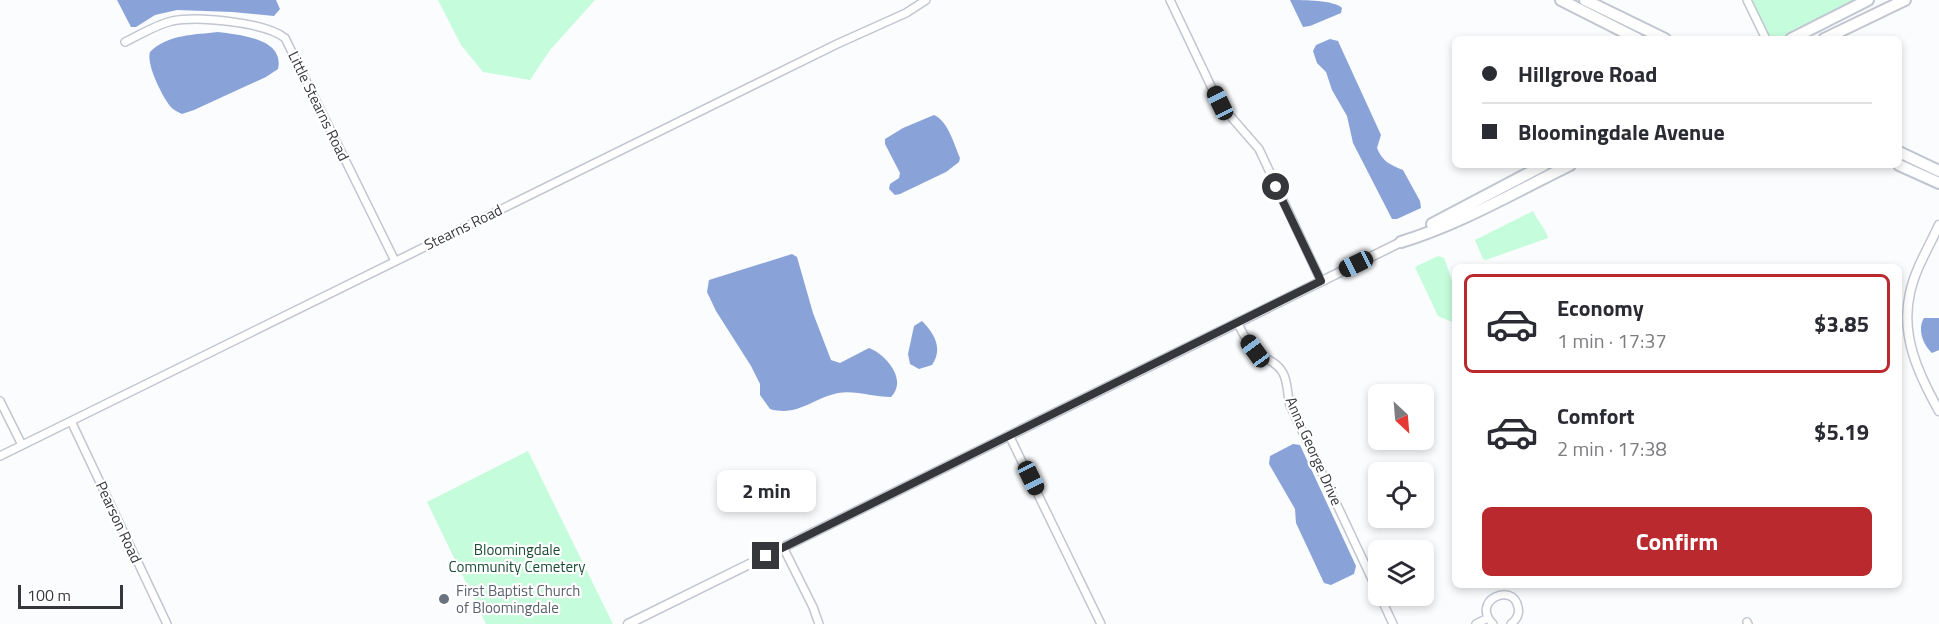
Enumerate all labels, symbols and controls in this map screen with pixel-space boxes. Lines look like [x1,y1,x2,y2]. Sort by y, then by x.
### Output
street label: Little Stearns Road [282,47,356,165]
text: Hillgrove Road [1518,57,1657,91]
car [1204,83,1236,123]
text: Bloomingdale Avenue [1518,115,1725,149]
route start [1262,173,1289,200]
street label: Stearns Road [420,198,506,256]
car [1336,248,1376,280]
text: Economy [1557,291,1644,325]
icon: car [1485,297,1539,351]
text: $3.85 [1814,307,1869,341]
text: 1 min · 17:37 [1557,325,1667,356]
car [1237,331,1273,371]
north arrow [1368,384,1434,450]
map controls [1368,384,1434,606]
street label: Anna George Drive [1280,393,1348,509]
text: Comfort [1557,399,1635,433]
icon: car [1485,405,1539,459]
text: $5.19 [1814,415,1869,449]
text: 2 min · 17:38 [1557,433,1667,464]
car [1015,458,1047,498]
button: locate [1368,462,1434,528]
callout: 2 min [716,469,816,511]
text: 2 min [742,475,791,506]
street label: Pearson Road [90,477,148,567]
button: Confirm [1482,507,1872,576]
park label: Bloomingdale Community Cemetery [448,538,586,578]
button: layers [1368,540,1434,606]
route end [752,542,779,569]
place label: First Baptist Church of Bloomingdale [456,579,580,619]
scale bar [18,582,123,610]
text: 100 m [27,583,71,607]
marker: First Baptist Church of Bloomingdale [437,592,451,606]

